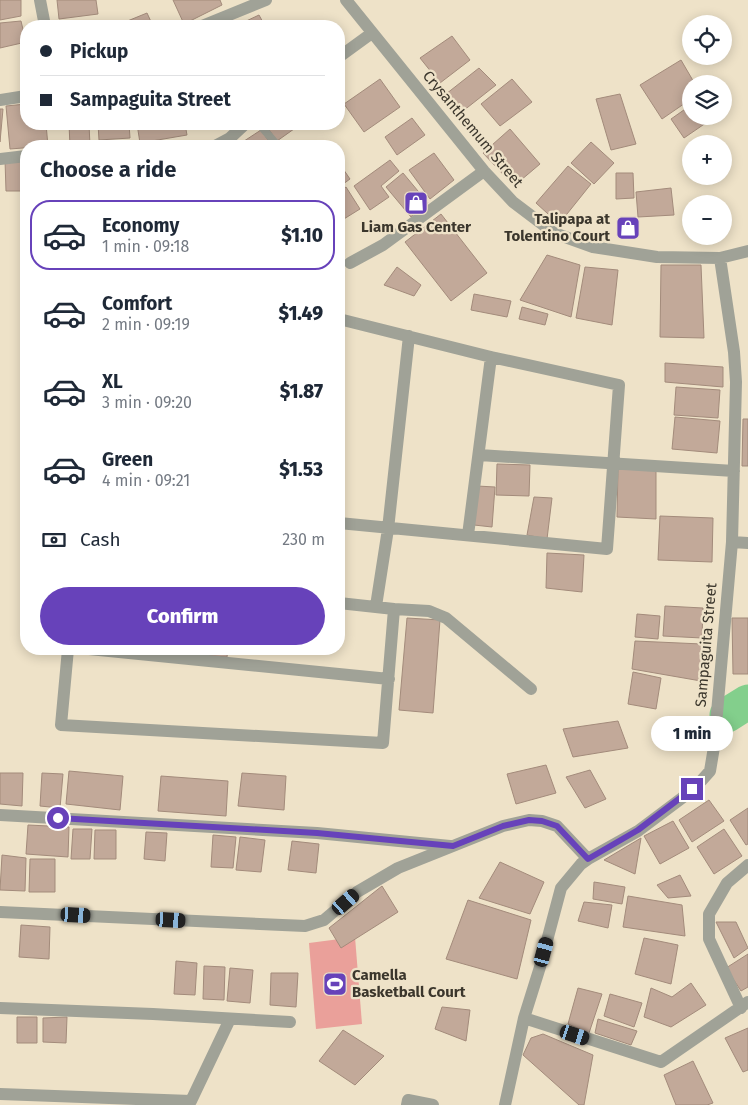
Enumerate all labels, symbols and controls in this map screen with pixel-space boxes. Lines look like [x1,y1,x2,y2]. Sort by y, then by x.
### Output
map controls [682,15,732,245]
button: locate [682,15,732,65]
text: Pickup [70,40,128,63]
street label: Crysanthemum Street [419,67,527,191]
button: layers [682,75,732,125]
text: Sampaguita Street [70,88,231,111]
button: + [682,135,732,185]
text: Choose a ride [40,156,176,183]
shop icon: Liam Gas Center [403,190,429,216]
button: − [682,195,732,245]
place label: Talipapa at Tolentino Court [504,210,610,245]
icon: car [42,213,87,258]
text: Economy [102,214,179,237]
shop icon: Talipapa at Tolentino Court [615,215,641,241]
place label: Liam Gas Center [361,218,472,236]
text: $1.10 [281,224,323,247]
text: 1 min · 09:18 [102,237,189,256]
icon: car [42,291,87,336]
text: Comfort [102,292,172,315]
text: $1.49 [279,302,323,325]
text: 2 min · 09:19 [102,315,190,334]
icon: car [42,369,87,414]
text: XL [102,370,123,393]
text: $1.87 [280,380,323,403]
text: 3 min · 09:20 [102,393,192,412]
icon: car [42,447,87,492]
text: Green [102,448,153,471]
text: $1.53 [279,458,323,481]
text: 4 min · 09:21 [102,471,190,490]
icon: cash [40,526,68,554]
text: Cash [80,528,121,551]
text: 230 m [282,530,325,549]
street label: Sampaguita Street [692,582,720,708]
button: Confirm [40,587,325,645]
callout: 1 min [651,716,733,752]
text: 1 min [673,724,711,743]
route end [681,778,703,800]
route start [47,807,69,829]
car [329,886,362,918]
car [60,907,91,923]
car [155,912,186,928]
car [532,936,555,968]
place label: Camella Basketball Court [352,966,466,1001]
sports icon: Camella Basketball Court [322,971,348,997]
car [558,1023,591,1047]

